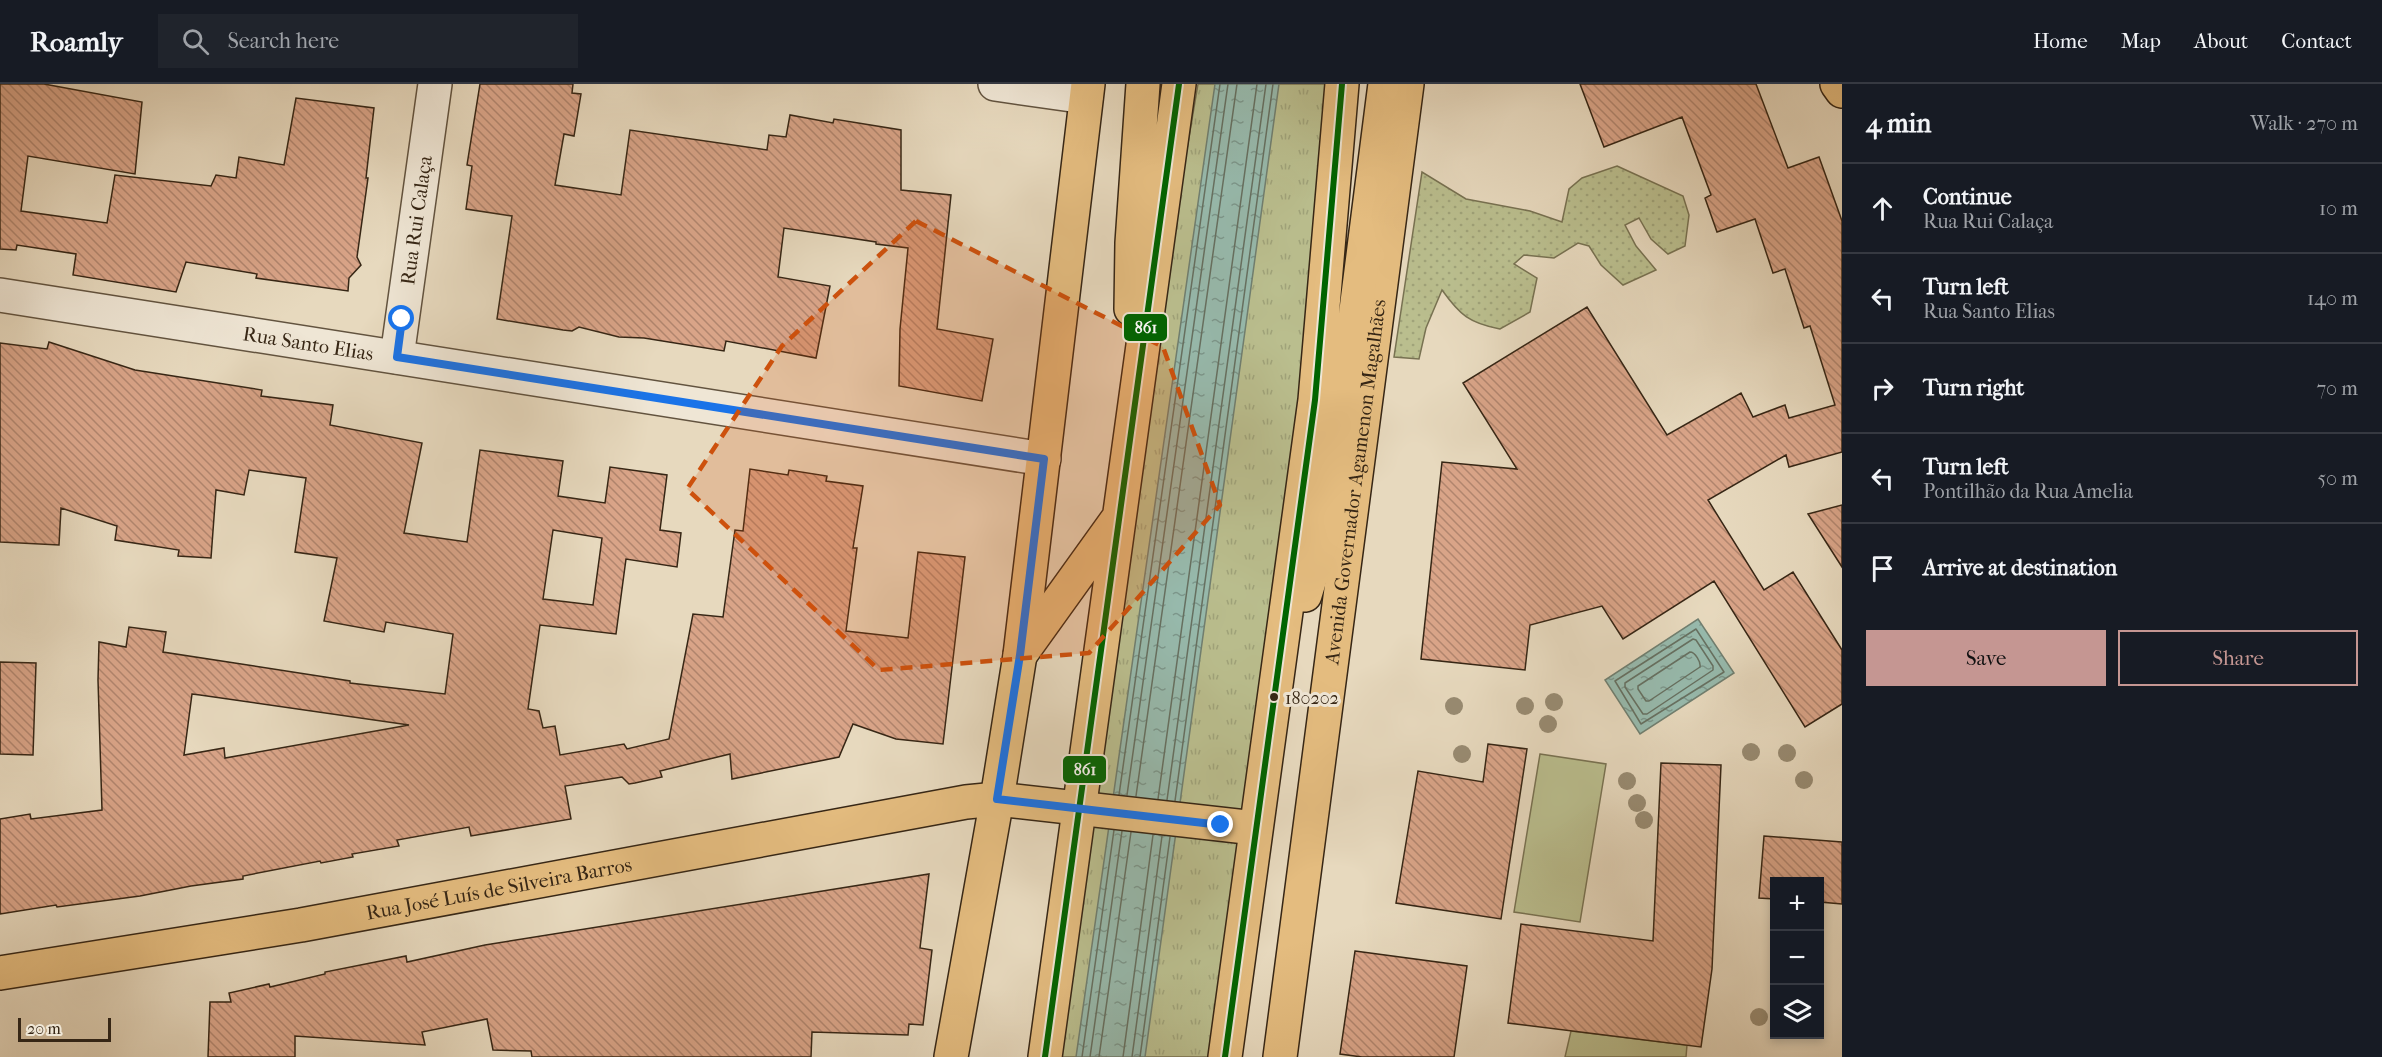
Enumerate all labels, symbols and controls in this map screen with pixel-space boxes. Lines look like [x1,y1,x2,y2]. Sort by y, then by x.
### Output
search box [158,14,578,68]
text: Roamly [30,25,122,58]
icon: search [179,25,212,58]
text: Search here [227,28,339,54]
text: Home [2033,29,2088,53]
text: Map [2121,29,2161,53]
text: About [2194,29,2248,53]
text: Contact [2281,29,2352,53]
text: 4 min [1866,108,1931,139]
text: Walk · 270 m [2250,112,2358,135]
street label: Rua Rui Calaça [396,153,437,287]
text: Continue [1923,184,2012,210]
icon: ahead [1866,192,1899,225]
text: 10 m [2319,197,2358,220]
text: Rua Rui Calaça [1923,210,2053,233]
text: Turn left [1923,274,2009,300]
icon: left [1866,282,1899,315]
text: 140 m [2307,287,2358,310]
street label: Avenida Governador Agamenon Magalhães [1320,298,1391,667]
text: Rua Santo Elias [1923,300,2055,323]
route start [388,305,414,331]
line badge: 861 [1123,313,1168,342]
text: 861 [1135,318,1157,337]
street label: Rua Santo Elias [241,322,375,366]
icon: right [1866,372,1899,405]
text: Turn right [1923,375,2024,401]
text: 70 m [2316,377,2358,400]
text: Turn left [1923,454,2009,480]
icon: left [1866,462,1899,495]
text: 50 m [2317,467,2358,490]
text: Pontilhão da Rua Amelia [1923,480,2133,503]
icon: arrive [1866,552,1899,585]
text: Arrive at destination [1923,555,2117,581]
button: Save [1866,630,2106,686]
button: Share [2118,630,2358,686]
place label: 180202 [1285,688,1339,709]
marker: 180202 [1268,691,1280,703]
line badge: 861 [1062,755,1107,784]
text: 861 [1074,760,1096,779]
route end [1207,811,1233,837]
street label: Rua José Luís de Silveira Barros [364,853,634,925]
map controls [1770,877,1824,1039]
button: + [1770,877,1824,931]
button: − [1770,931,1824,985]
button: layers [1770,985,1824,1039]
scale bar [18,1015,111,1042]
text: 20 m [27,1019,61,1038]

